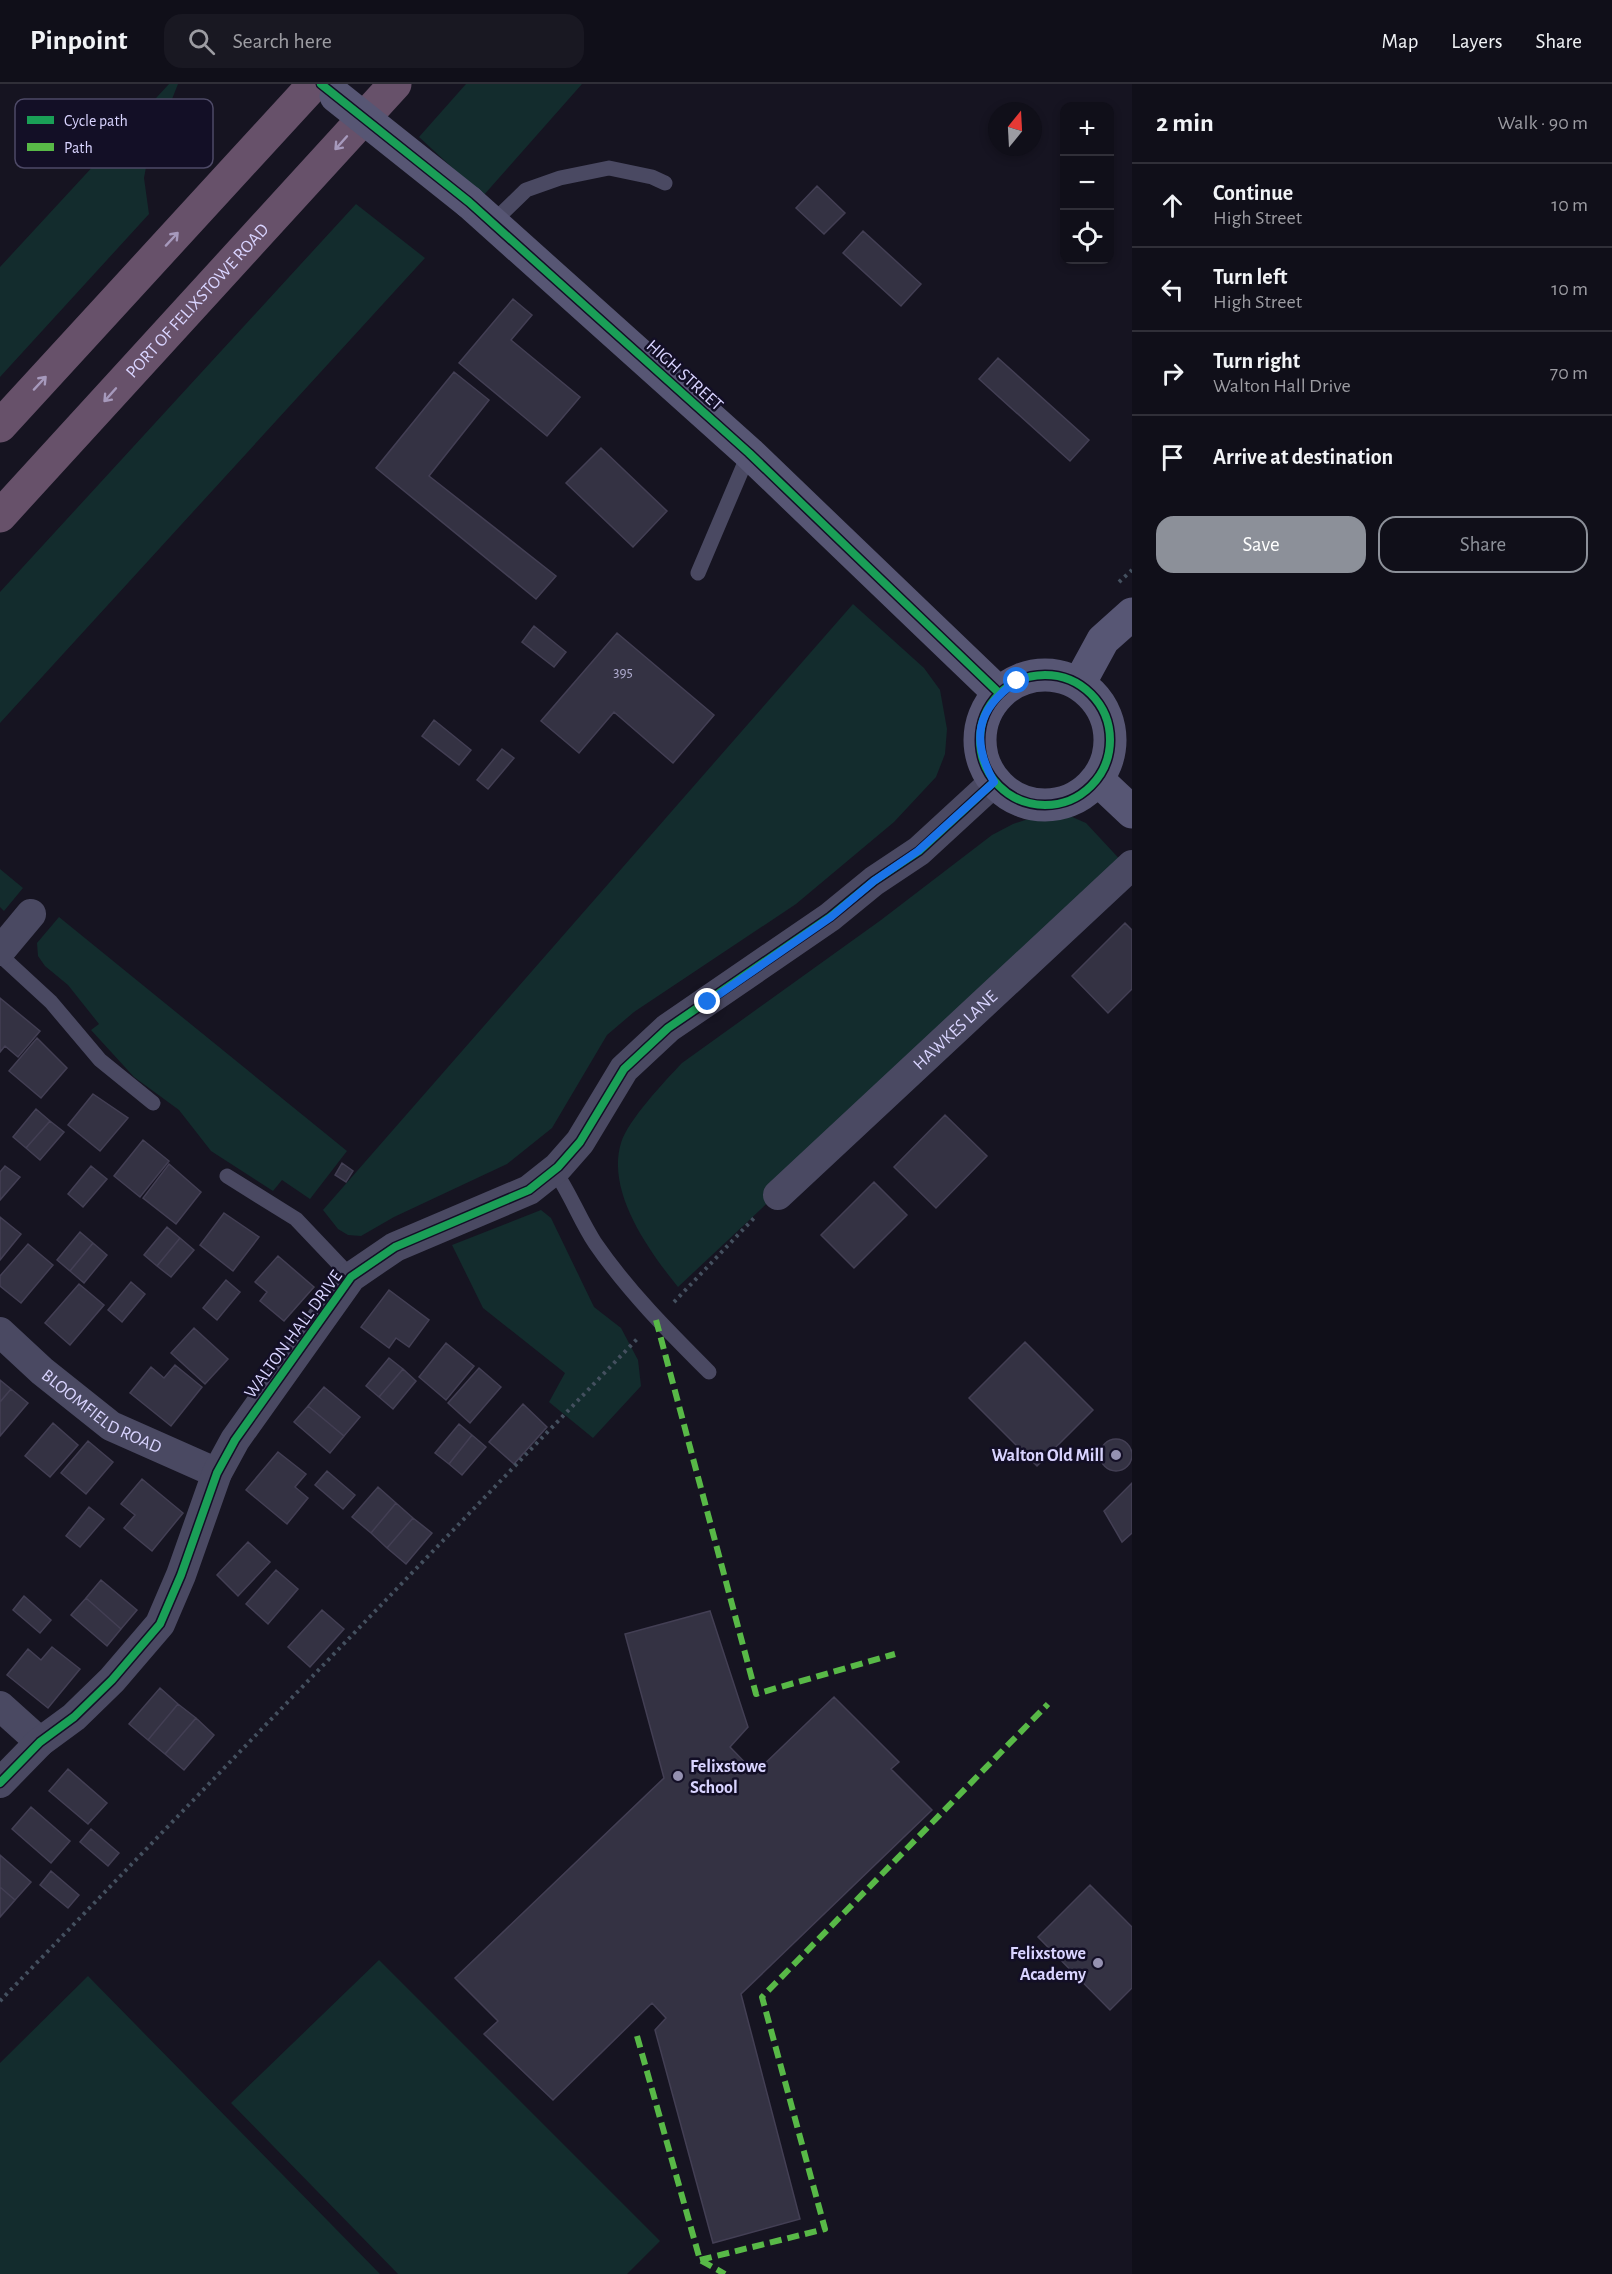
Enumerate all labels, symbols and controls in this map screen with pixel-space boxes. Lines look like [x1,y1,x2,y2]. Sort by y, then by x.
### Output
search box [164,14,584,68]
icon: search [185,25,218,58]
text: Pinpoint [30,27,128,55]
text: Search here [233,30,332,52]
text: Map [1382,31,1418,52]
text: Layers [1451,31,1502,52]
text: Share [1535,31,1582,52]
legend [15,99,213,168]
north arrow [988,102,1042,156]
map controls [1060,102,1114,264]
button: + [1060,102,1114,156]
text: 2 min [1156,110,1214,136]
text: Cycle path [64,113,128,130]
text: Walk · 90 m [1497,113,1588,133]
one-way arrow [334,135,348,150]
text: Path [64,140,93,156]
button: − [1060,156,1114,210]
text: Continue [1213,182,1293,204]
icon: ahead [1156,189,1189,222]
text: 10 m [1551,195,1588,215]
text: High Street [1213,208,1302,228]
button: locate [1060,210,1114,264]
street label: PORT OF FELIXSTOWE ROAD [123,221,273,382]
one-way arrow [164,232,178,247]
text: Turn left [1213,266,1287,288]
icon: left [1156,273,1189,306]
text: 10 m [1551,279,1588,299]
text: High Street [1213,292,1302,312]
street label: HIGH STREET [643,337,726,415]
text: Turn right [1213,350,1300,372]
icon: right [1156,357,1189,390]
text: 70 m [1550,363,1588,383]
one-way arrow [32,375,47,390]
text: Walton Hall Drive [1213,376,1351,396]
one-way arrow [103,387,117,402]
icon: arrive [1156,441,1189,474]
text: Arrive at destination [1213,446,1393,468]
button: Save [1156,516,1366,573]
button: Share [1378,516,1588,573]
house number: 395 [613,665,633,680]
route start [1003,667,1029,693]
street label: HAWKES LANE [910,987,1001,1074]
route end [694,988,720,1014]
street label: WALTON HALL DRIVE [242,1267,346,1402]
street label: BLOOMFIELD ROAD [38,1366,164,1457]
place label: Walton Old Mill [991,1447,1104,1465]
marker: Walton Old Mill [1109,1448,1123,1462]
place label: Felixstowe School [690,1758,766,1797]
marker: Felixstowe School [671,1769,685,1783]
place label: Felixstowe Academy [1010,1945,1087,1984]
marker: Felixstowe Academy [1091,1956,1105,1970]

